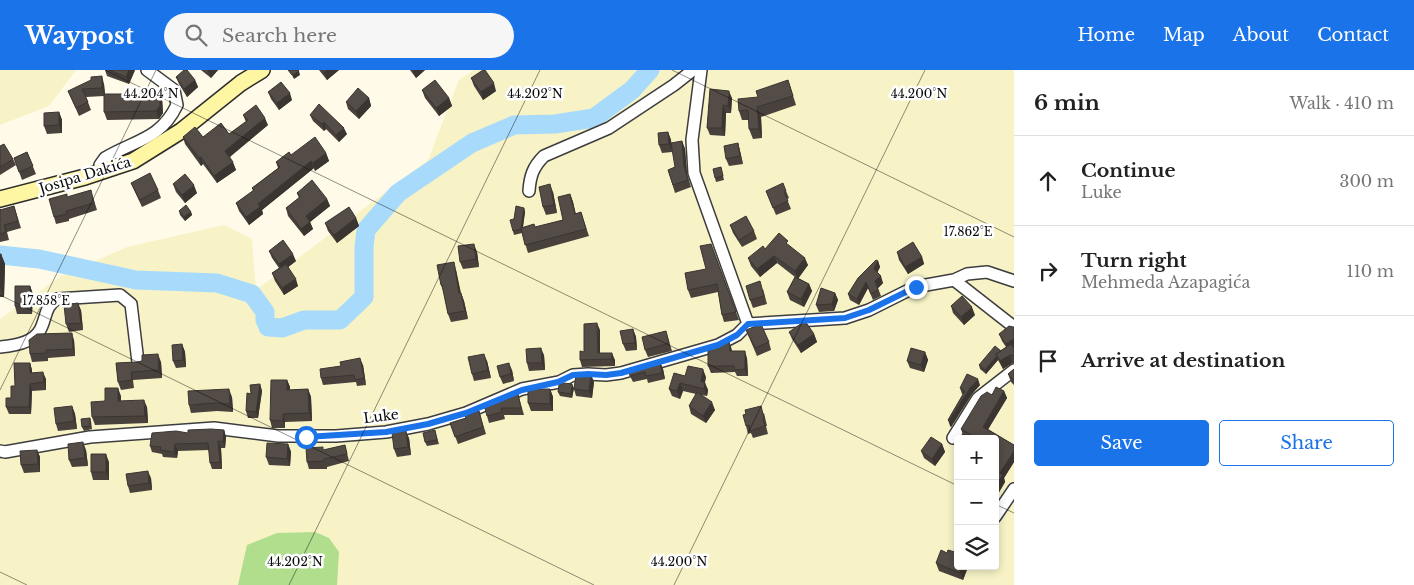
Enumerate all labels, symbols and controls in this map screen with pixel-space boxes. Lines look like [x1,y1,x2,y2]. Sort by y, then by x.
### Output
search box [164,13,514,58]
text: Waypost [25,21,134,50]
icon: search [182,21,210,49]
text: Search here [222,24,337,47]
text: Home [1077,24,1135,46]
text: Map [1163,24,1205,46]
text: About [1233,24,1289,46]
text: Contact [1317,24,1389,46]
text: 44.204°N [124,86,179,101]
text: 44.202°N [507,86,563,101]
text: 44.200°N [891,86,948,101]
text: 6 min [1034,90,1100,116]
text: Walk · 410 m [1289,93,1394,113]
street label: Josipa Dakića [35,152,133,198]
text: Continue [1081,159,1176,182]
icon: ahead [1034,167,1062,195]
text: 300 m [1340,171,1394,191]
text: Luke [1081,182,1122,202]
text: 17.862°E [943,224,993,239]
text: Turn right [1081,249,1187,272]
icon: right [1034,257,1062,285]
text: 110 m [1347,261,1394,281]
text: Mehmeda Azapagića [1081,272,1250,292]
route end [905,276,928,299]
text: 17.858°E [22,293,70,308]
icon: arrive [1034,347,1062,375]
text: Arrive at destination [1081,349,1285,372]
street label: Luke [362,405,400,427]
button: Save [1034,420,1209,466]
button: Share [1219,420,1394,466]
route start [295,426,318,449]
map controls [954,435,999,570]
button: + [954,435,999,480]
button: − [954,480,999,525]
button: layers [954,525,999,570]
text: 44.202°N [267,554,323,569]
text: 44.200°N [651,554,708,569]

